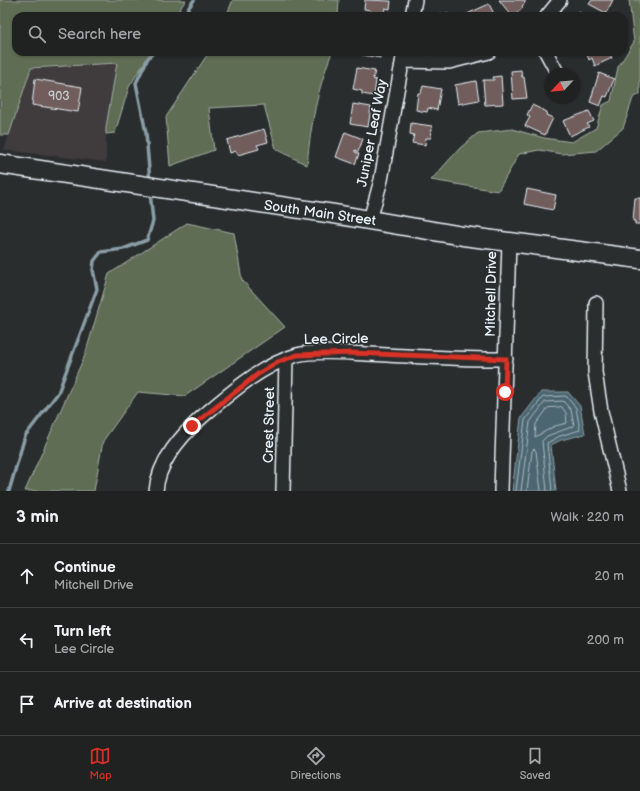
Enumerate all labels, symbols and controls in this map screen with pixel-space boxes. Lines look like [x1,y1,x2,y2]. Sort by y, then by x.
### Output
search box [12,12,628,56]
icon: search [26,23,48,45]
text: Search here [58,25,141,44]
north arrow [544,68,580,104]
street label: Juniper Leaf Way [353,77,391,188]
house number: 903 [48,89,70,104]
street label: South Main Street [263,197,378,229]
street label: Mitchell Drive [482,251,500,337]
street label: Lee Circle [303,330,369,348]
route start [496,383,514,401]
street label: Crest Street [260,386,278,463]
route end [183,417,201,435]
text: 3 min [16,507,59,527]
text: Walk · 220 m [551,509,624,525]
text: Continue [54,558,116,577]
icon: ahead [16,565,38,587]
text: 20 m [594,568,624,584]
text: Mitchell Drive [54,577,134,593]
text: Turn left [54,622,111,641]
icon: left [16,629,38,651]
text: 200 m [587,632,624,648]
text: Lee Circle [54,641,114,657]
icon: arrive [16,693,38,715]
text: Arrive at destination [54,694,192,713]
tab: Map [89,745,112,782]
tab: Directions [290,745,341,782]
tab: Saved [520,745,551,782]

